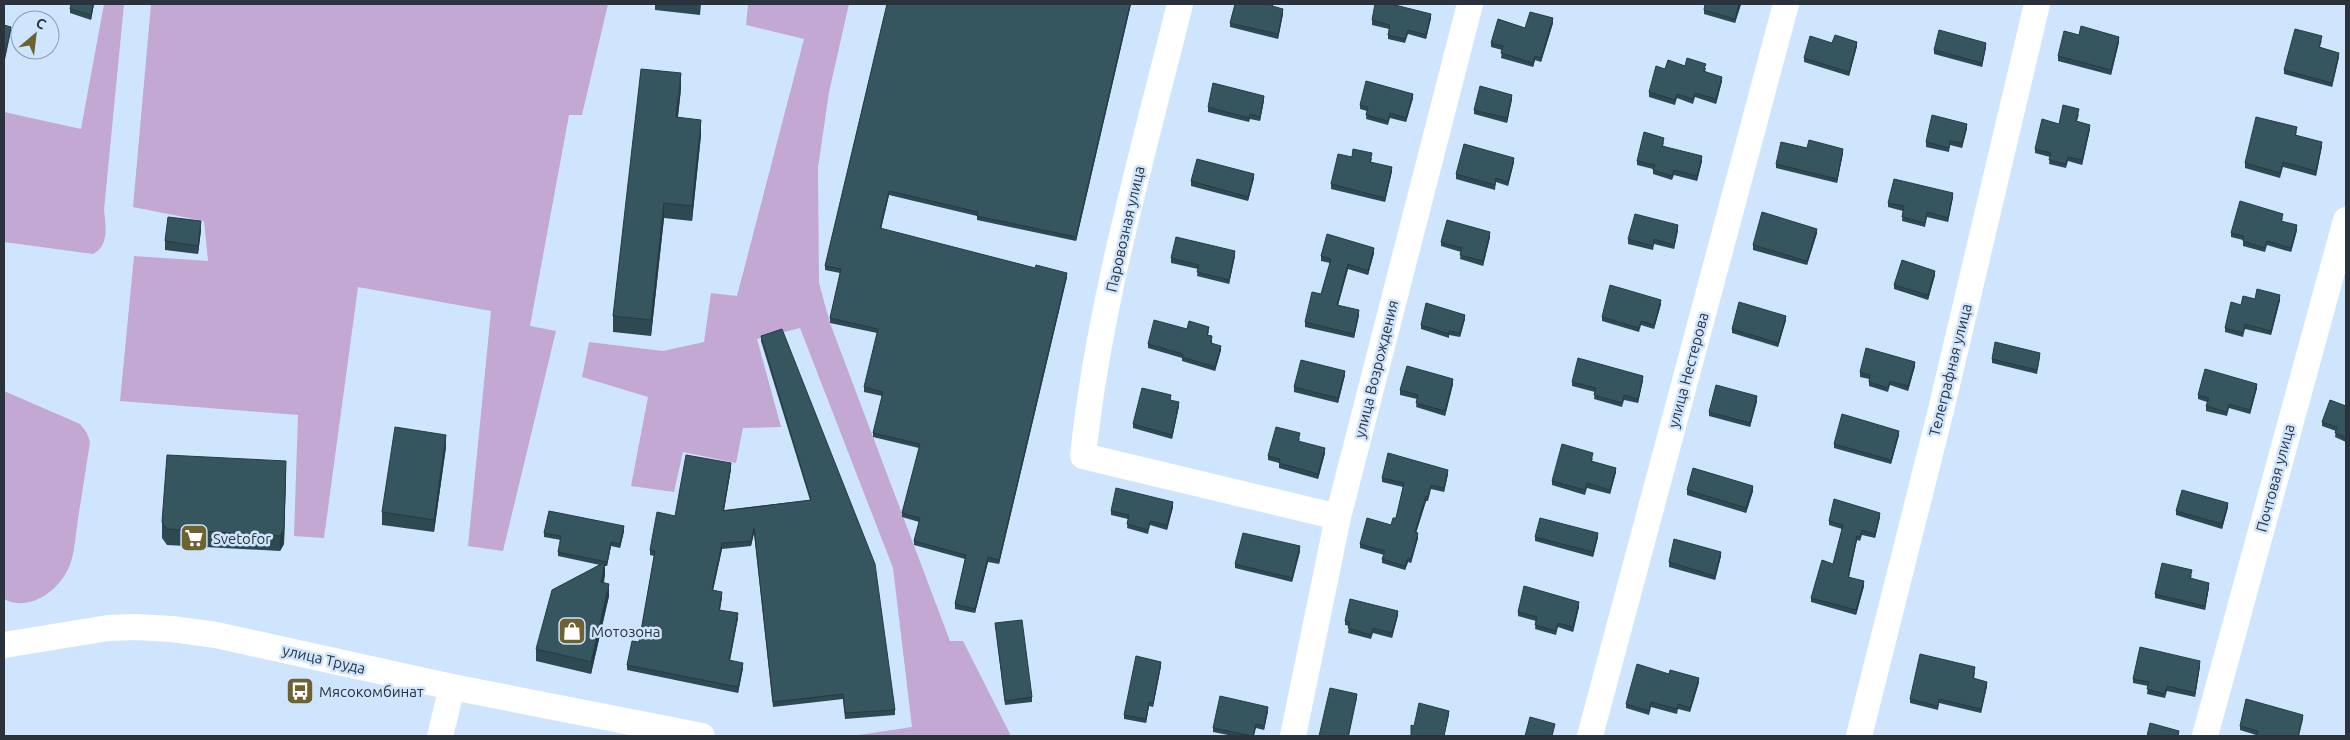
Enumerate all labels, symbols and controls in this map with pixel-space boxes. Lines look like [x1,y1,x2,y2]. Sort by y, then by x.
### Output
north arrow [10,10,60,60]
text: С [33,14,49,33]
street label: Паровозная улица [1102,164,1148,294]
street label: улица Возрождения [1351,298,1401,440]
street label: Телеграфная улица [1925,302,1975,438]
street label: улица Нестерова [1664,310,1712,430]
street label: Почтовая улица [2252,422,2298,534]
supermarket icon: Svetofor [179,523,209,553]
place label: Svetofor [213,530,271,547]
shop icon: Мотозона [557,616,587,646]
place label: Мотозона [591,623,661,640]
street label: улица Труда [281,641,367,677]
bus stop icon: Мясокомбинат [285,676,315,706]
place label: Мясокомбинат [319,683,424,700]

